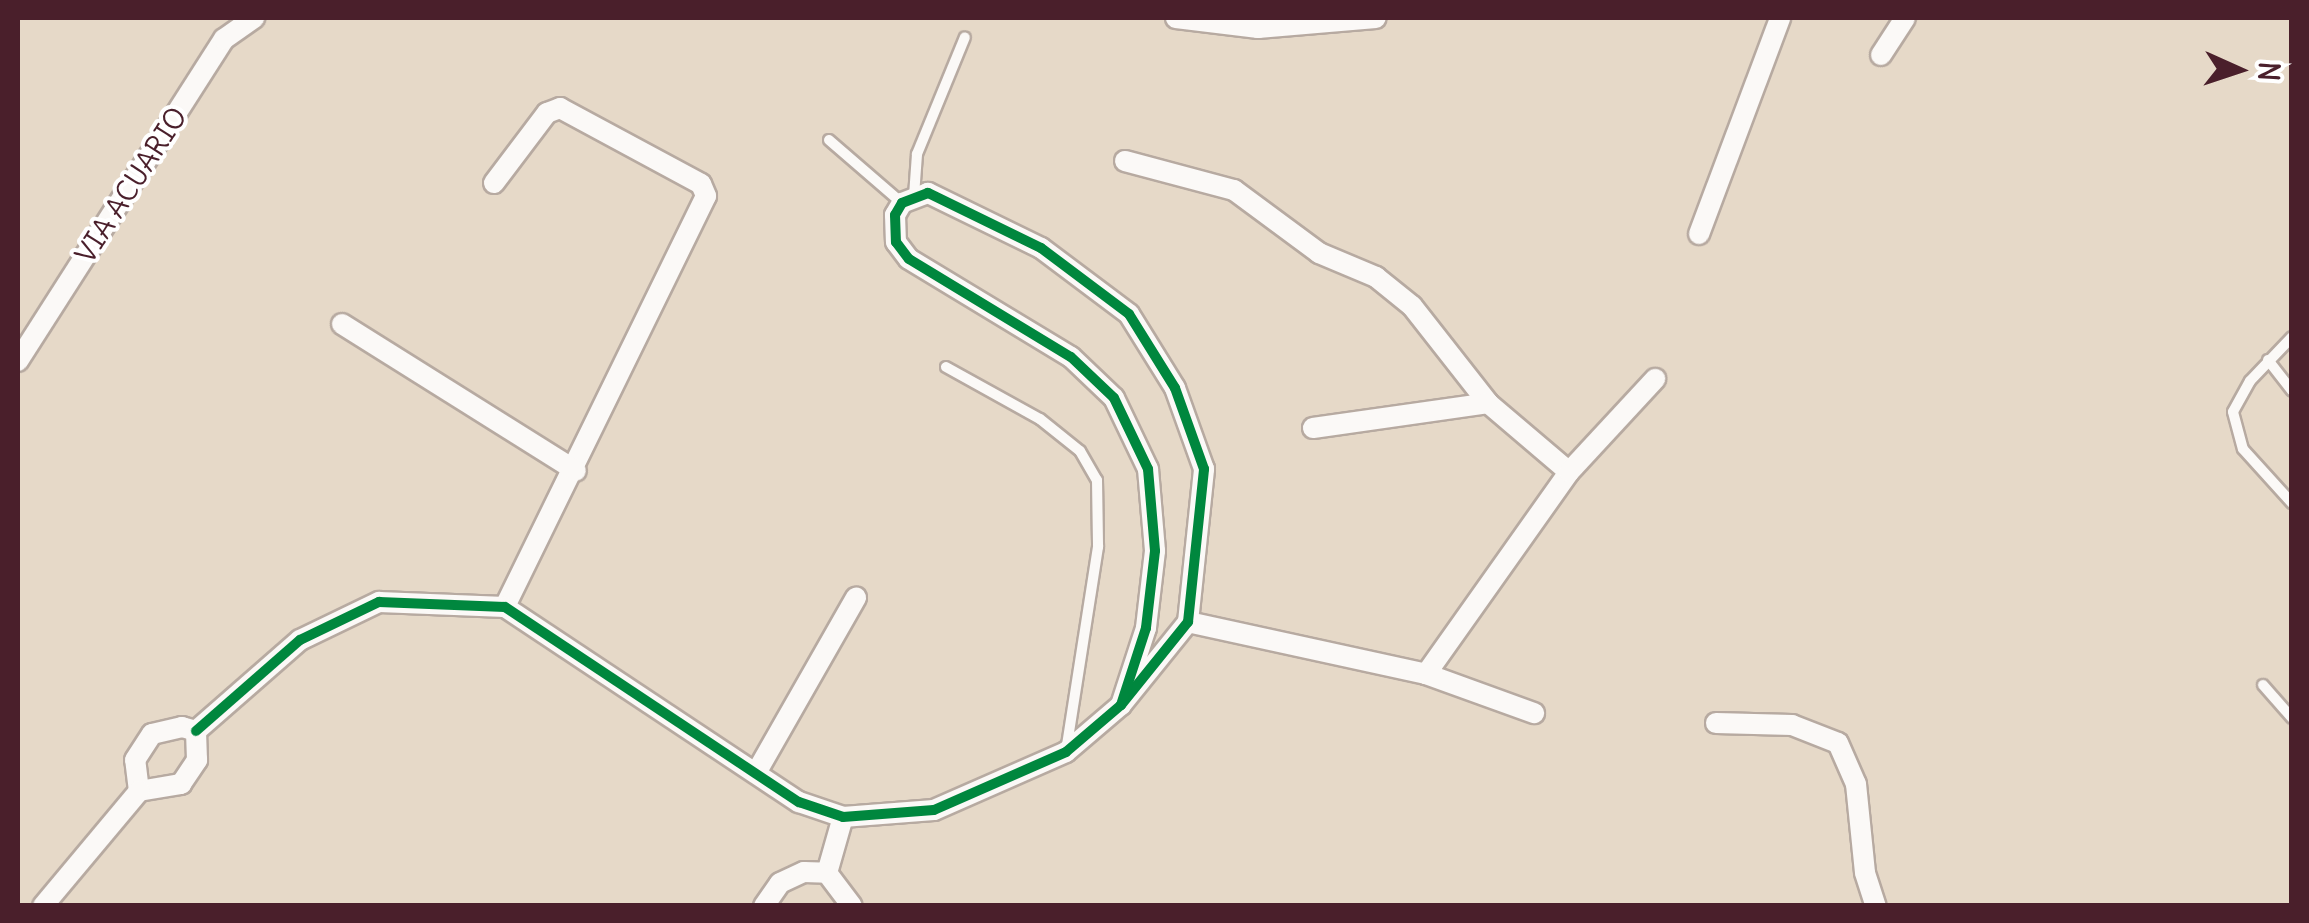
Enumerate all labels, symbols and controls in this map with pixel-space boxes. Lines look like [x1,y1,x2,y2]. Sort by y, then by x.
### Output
north arrow [2189,20,2289,120]
text: N [2250,61,2287,82]
street label: VIA ACUARIO [68,101,194,269]

